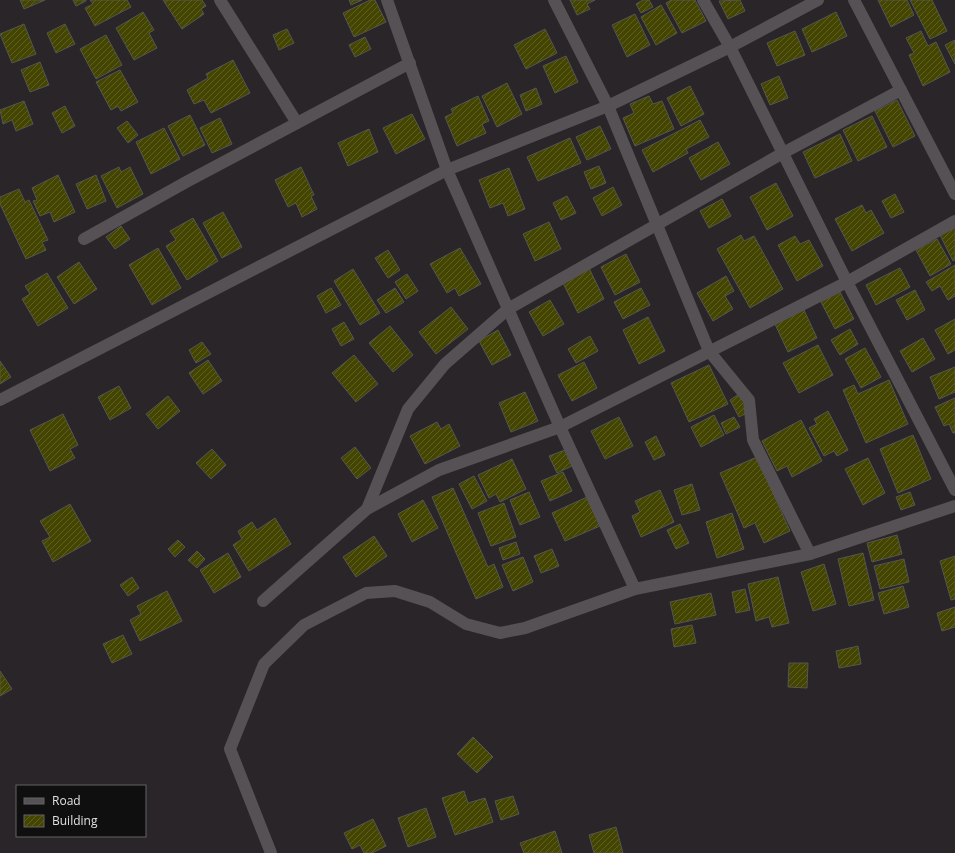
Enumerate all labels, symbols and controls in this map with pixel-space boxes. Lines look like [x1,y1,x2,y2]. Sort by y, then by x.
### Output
legend [16,785,146,837]
text: Road [52,792,81,809]
text: Building [52,812,98,829]

